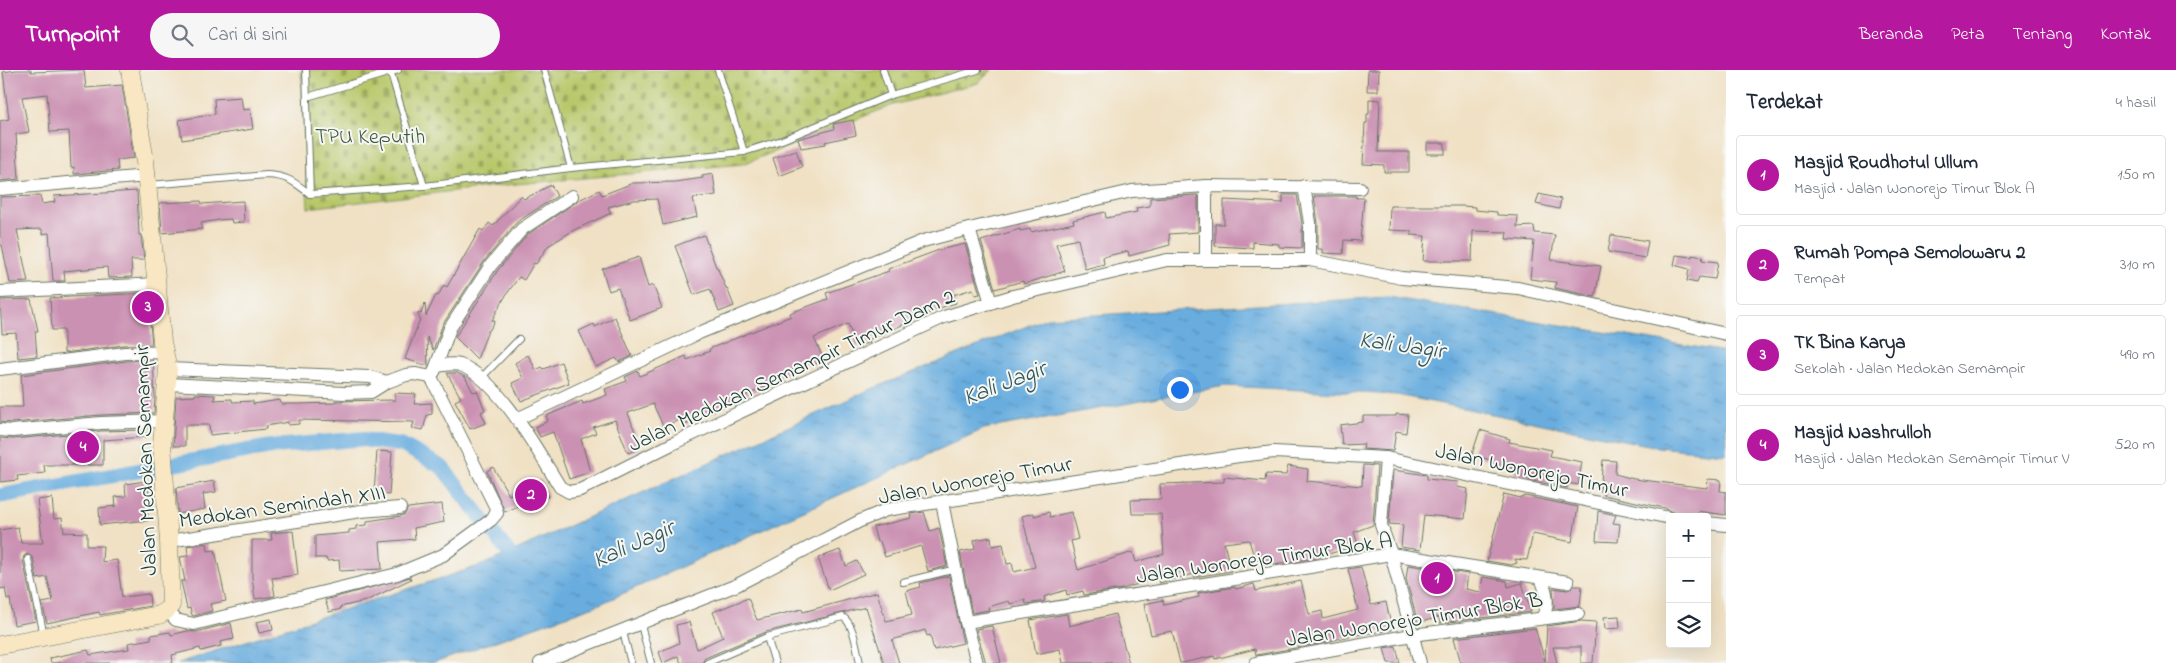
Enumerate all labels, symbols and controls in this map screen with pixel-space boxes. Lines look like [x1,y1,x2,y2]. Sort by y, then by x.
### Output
search box [150,13,500,58]
text: Turnpoint [25,18,120,53]
icon: search [168,21,196,49]
text: Cari di sini [208,22,287,49]
text: Beranda [1859,22,1923,48]
text: Peta [1951,22,1984,48]
text: Tentang [2012,22,2072,48]
text: Kontak [2100,22,2151,48]
text: Terdekat [1746,88,1823,118]
text: 4 hasil [2115,91,2156,115]
park label: TPU Keputih [315,122,425,154]
text: Masjid Roudhotul Ullum [1794,150,1978,177]
text: 1 [1760,163,1766,187]
text: 150 m [2117,163,2155,187]
text: Masjid · Jalan Wonorejo Timur Blok A [1794,177,2035,201]
text: Rumah Pompa Semolowaru 2 [1794,240,2025,267]
text: 2 [1759,253,1767,277]
text: 310 m [2120,253,2155,277]
text: Tempat [1794,267,1845,291]
street label: Jalan Medokan Semampir Timur Dam 2 [624,282,961,462]
pin: 3 [132,288,164,326]
water label: Kali Jagir [1357,323,1449,370]
text: TK Bina Karya [1794,330,1906,357]
street label: Jalan Medokan Semampir [127,343,167,576]
text: 3 [1760,343,1766,367]
text: 490 m [2120,343,2155,367]
water label: Kali Jagir [958,352,1054,416]
text: Sekolah · Jalan Medokan Semampir [1794,357,2025,381]
your location [1167,377,1193,403]
text: Masjid Nashrulloh [1794,420,1931,447]
pin: 4 [67,428,99,466]
text: 4 [1760,433,1766,457]
text: 520 m [2115,433,2155,457]
street label: Jalan Wonorejo Timur [1432,436,1631,508]
text: Masjid · Jalan Medokan Semampir Timur V [1794,447,2069,471]
street label: Jalan Wonorejo Timur [876,449,1075,515]
pin: 2 [515,476,547,514]
street label: Medokan Semindah XIII [177,478,388,538]
water label: Kali Jagir [588,511,683,579]
map controls [1666,513,1711,648]
button: + [1666,513,1711,558]
street label: Jalan Wonorejo Timur Blok A [1134,526,1395,594]
button: − [1666,558,1711,603]
pin: 1 [1421,559,1453,597]
street label: Jalan Wonorejo Timur Blok B [1284,585,1545,657]
button: layers [1666,603,1711,648]

